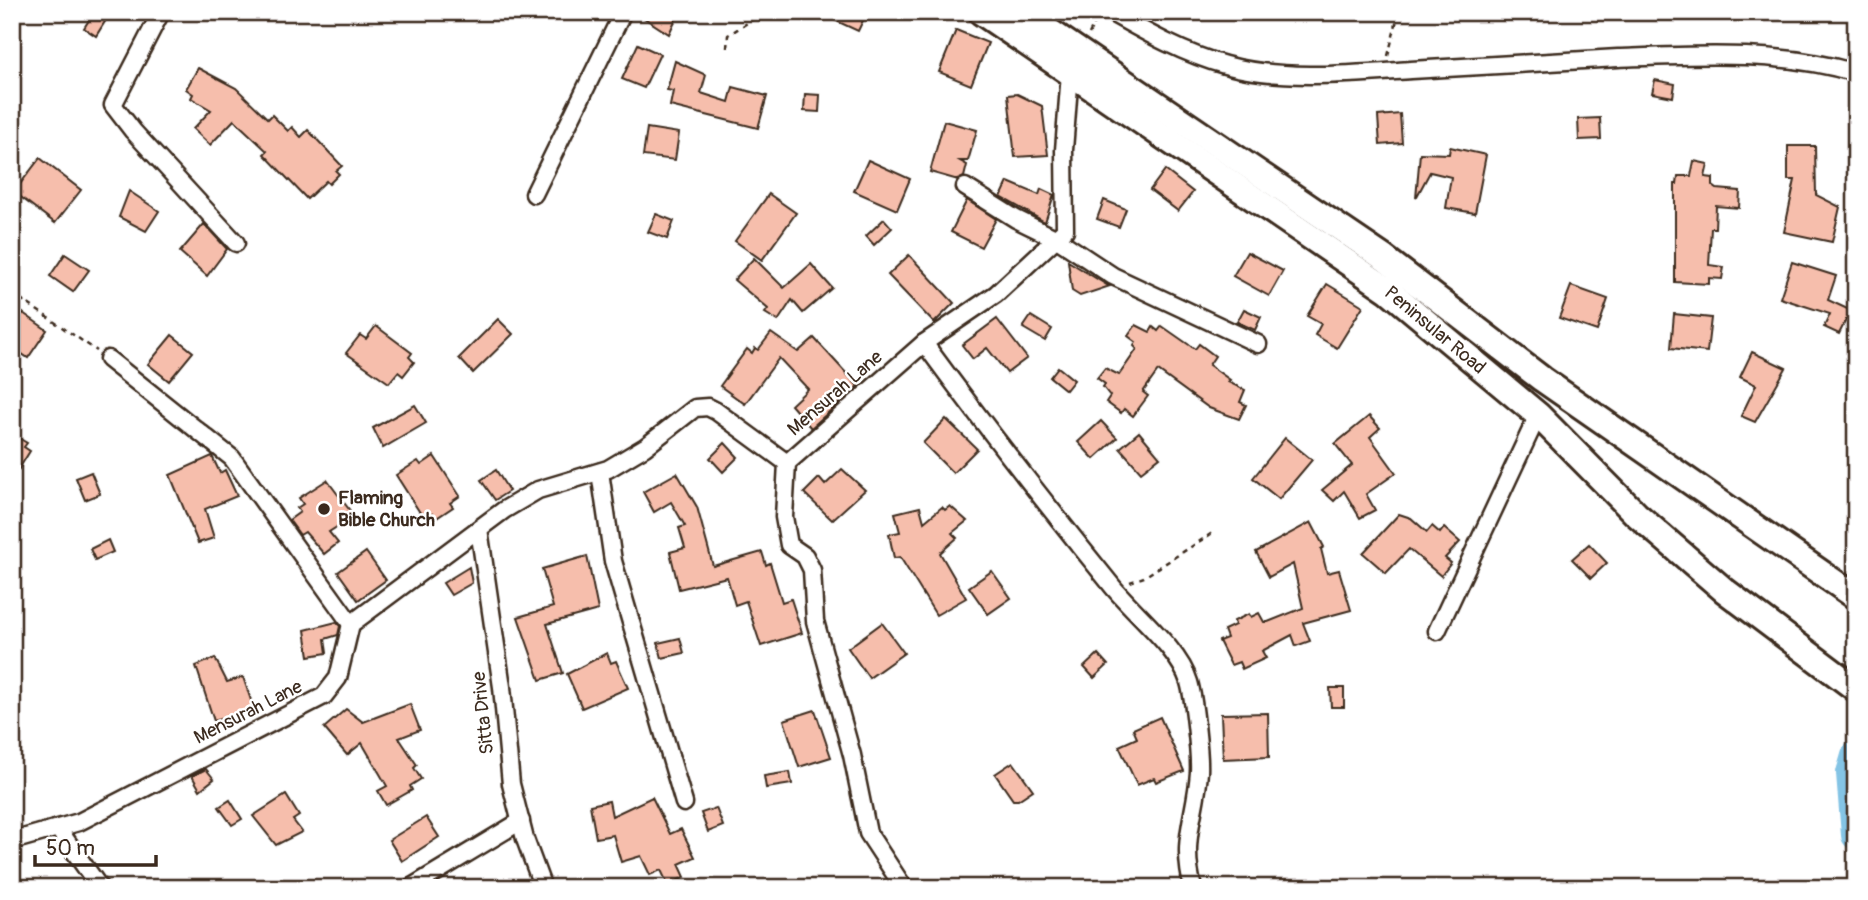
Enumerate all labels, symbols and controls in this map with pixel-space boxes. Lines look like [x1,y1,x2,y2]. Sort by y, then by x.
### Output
street label: Peninsular Road [1379,281,1491,379]
street label: Mensurah Lane [782,345,888,441]
place label: Flaming Bible Church [338,486,435,532]
marker: Flaming Bible Church [316,501,332,517]
street label: Sitta Drive [467,670,499,756]
street label: Mensurah Lane [190,674,307,750]
scale bar [35,823,156,867]
text: 50 m [46,835,95,862]

